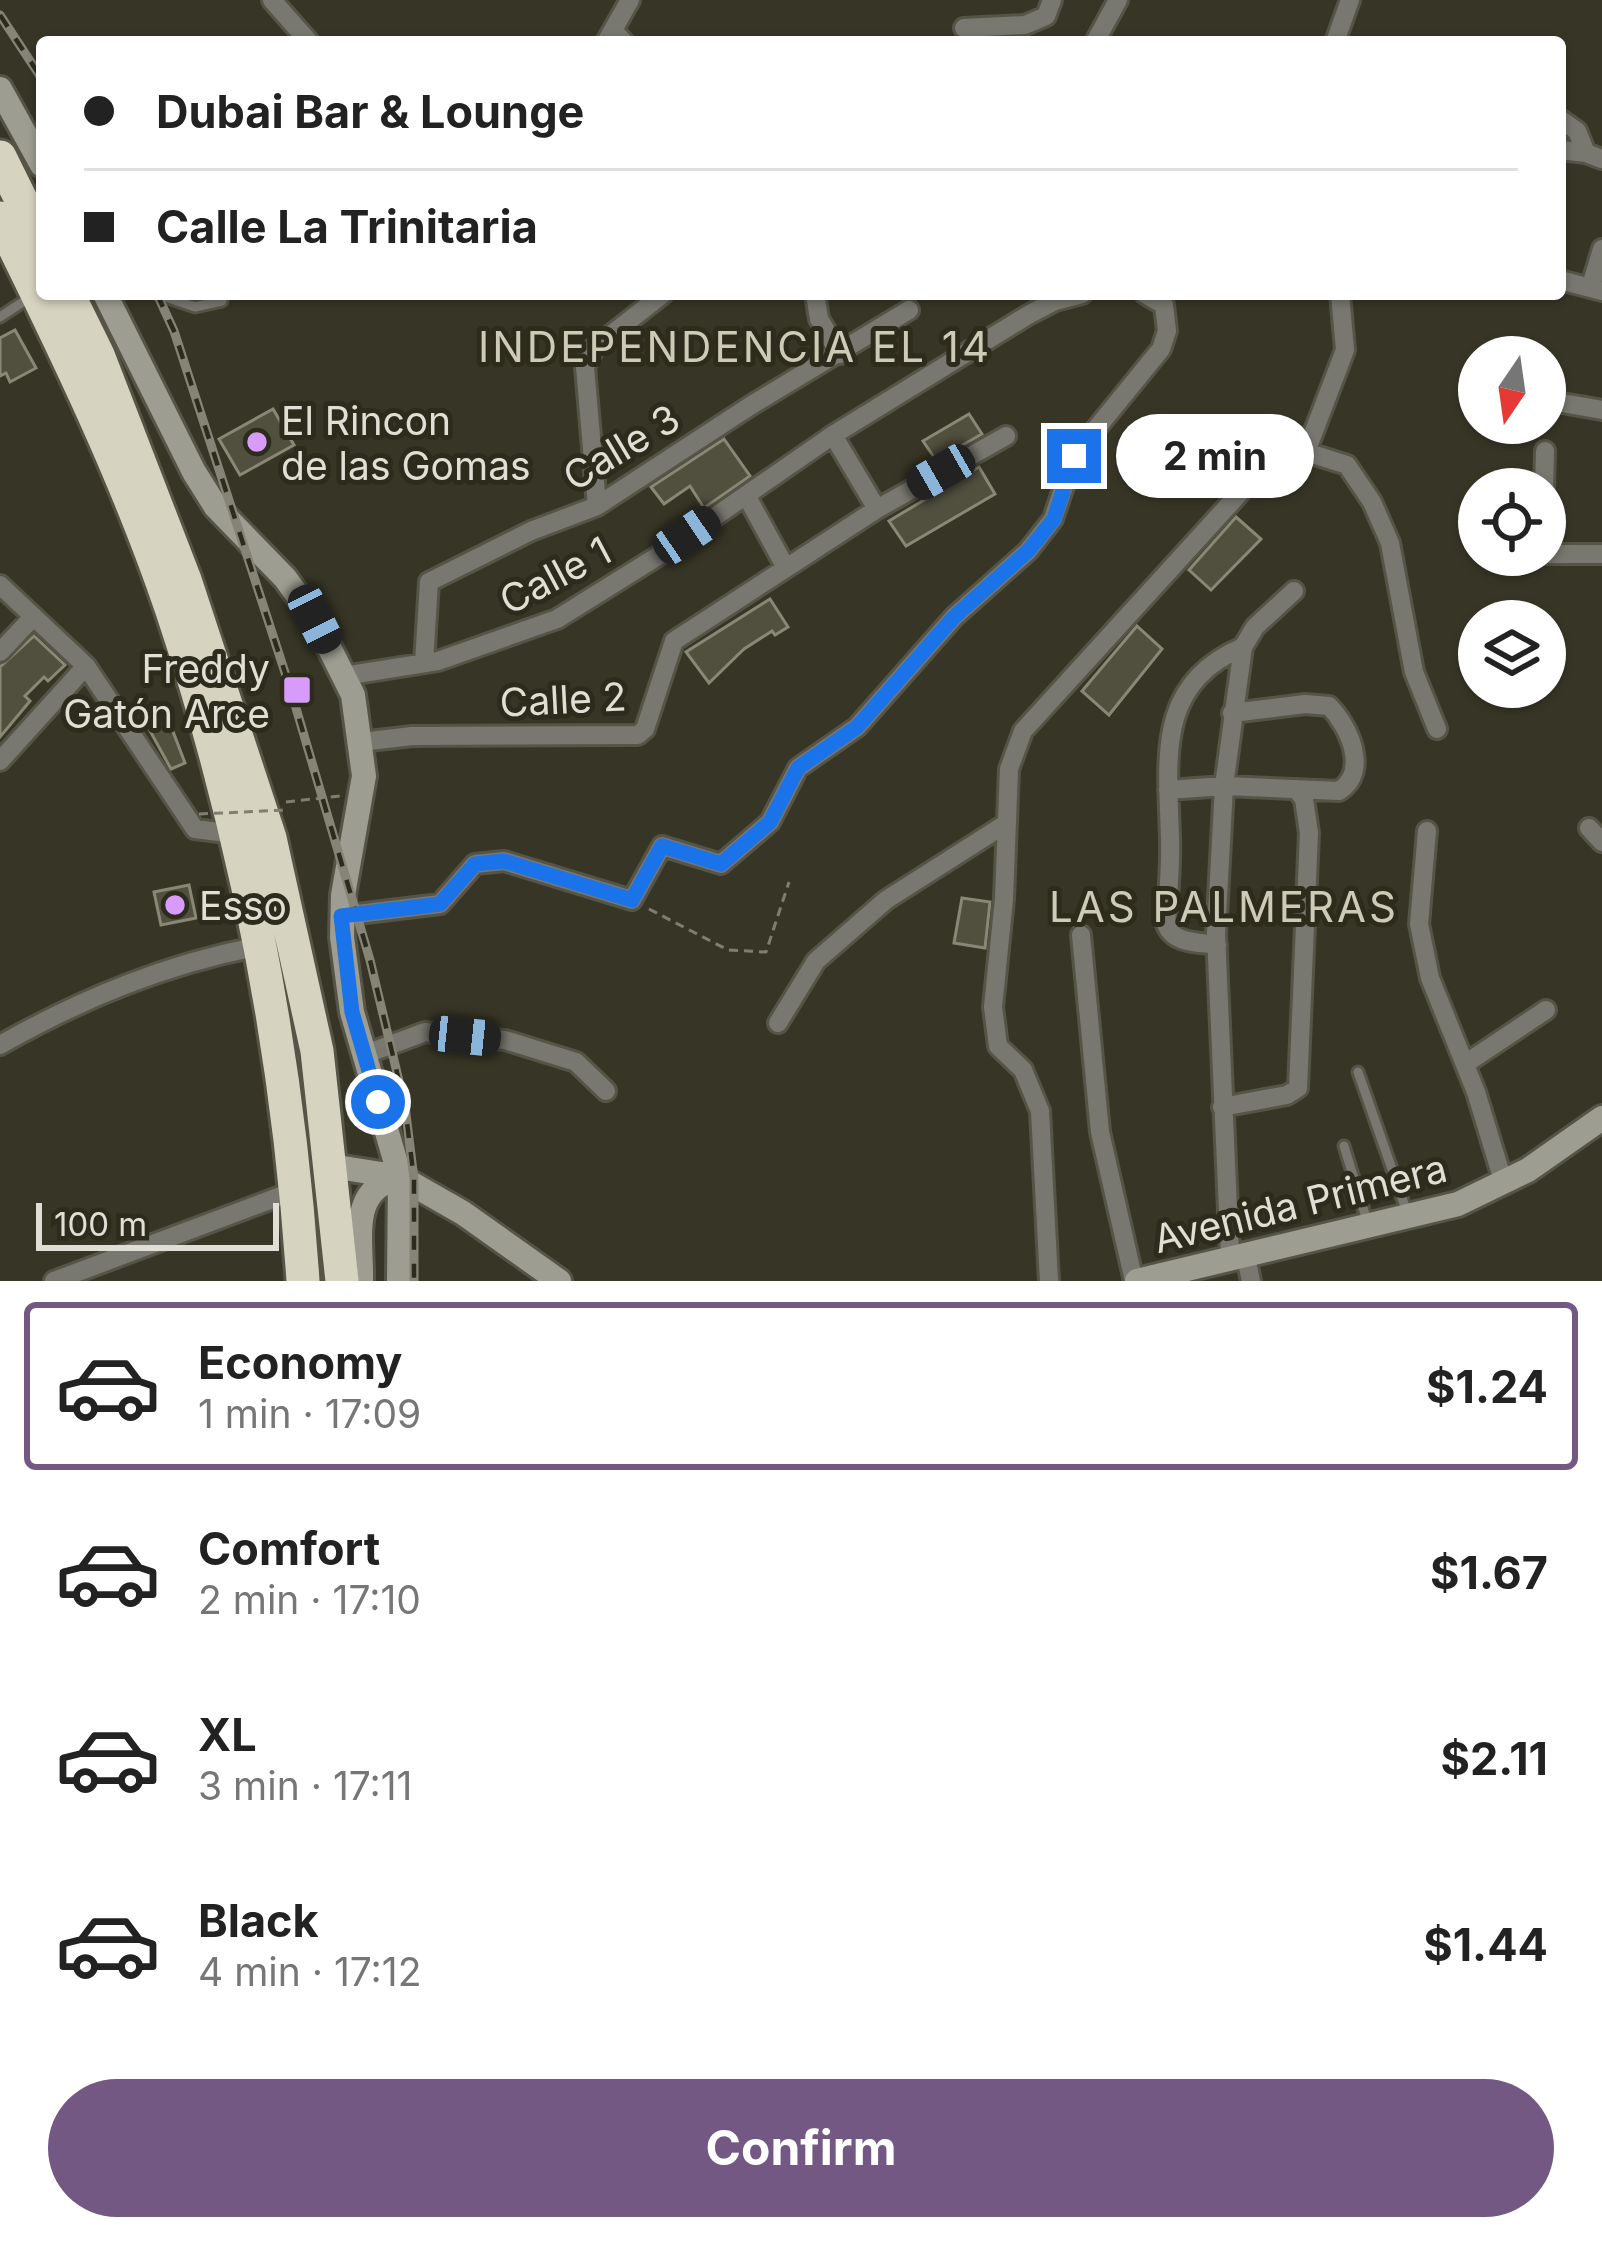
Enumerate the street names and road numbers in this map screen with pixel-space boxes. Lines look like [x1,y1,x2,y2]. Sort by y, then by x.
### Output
street label: Calle 3 [554,394,688,500]
street label: Calle 1 [491,526,619,624]
street label: Calle 2 [498,672,628,726]
street label: Avenida Primera [1149,1144,1451,1262]

